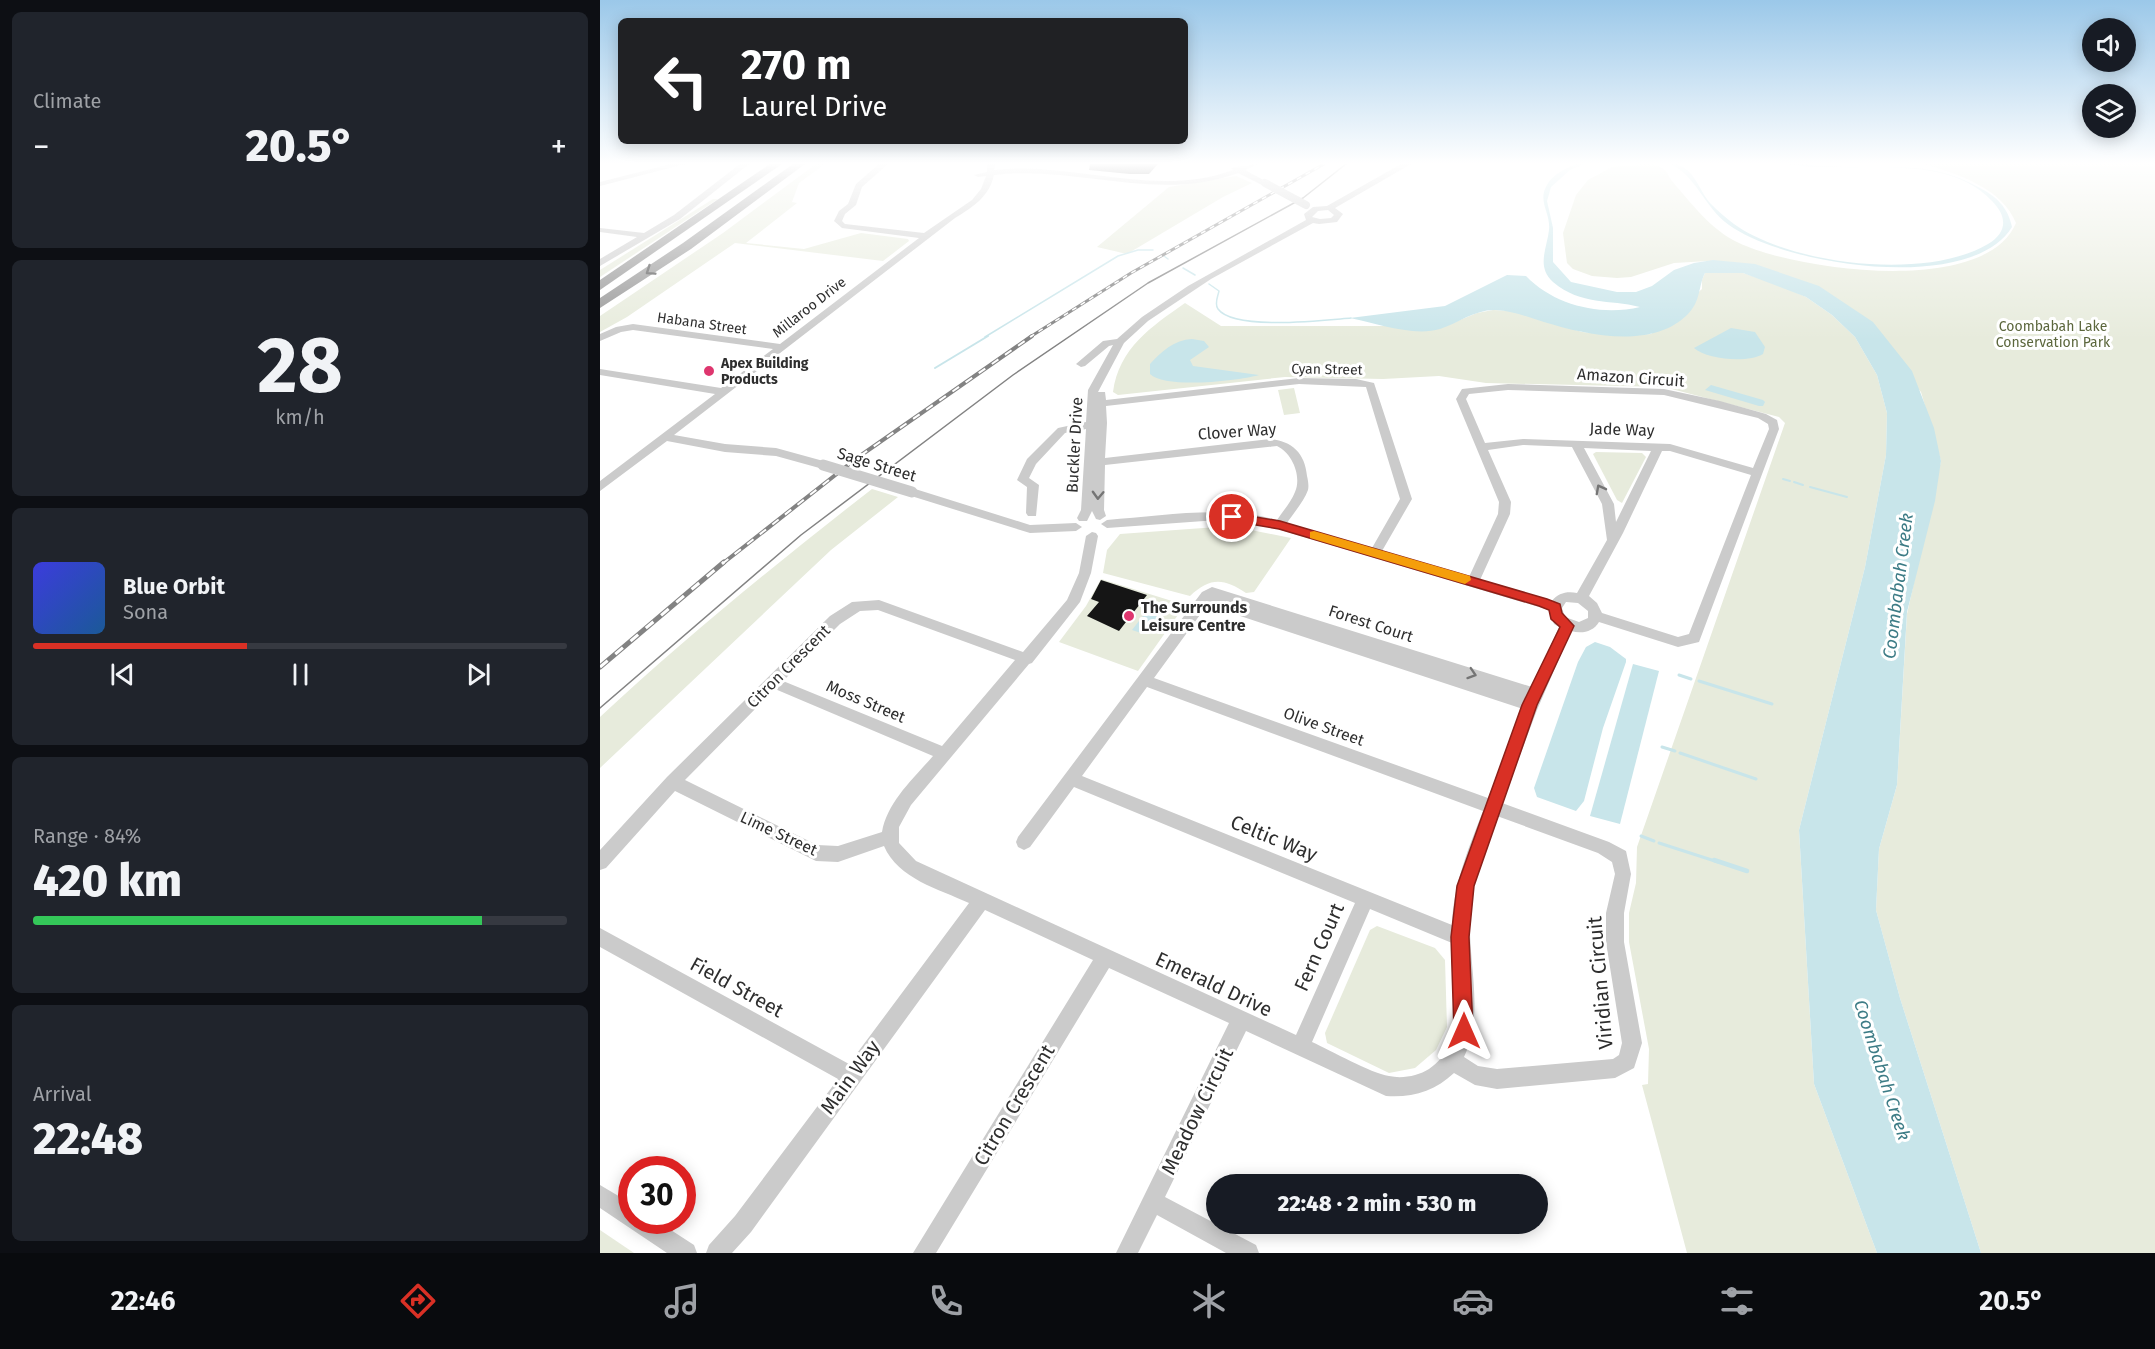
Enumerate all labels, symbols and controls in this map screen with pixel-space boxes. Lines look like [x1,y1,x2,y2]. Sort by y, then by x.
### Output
map controls [2082,18,2136,138]
button: sound [2082,18,2136,72]
text: 270 m [741,40,852,90]
icon: left [642,42,720,120]
button: layers [2082,84,2136,138]
text: Climate [33,89,101,113]
text: Laurel Drive [741,91,887,123]
text: 20.5° [245,119,355,173]
text: − [33,127,50,167]
text: + [551,127,567,167]
one-way arrow [646,264,657,275]
street label: Millaroo Drive [769,273,849,341]
street label: Habana Street [656,309,749,338]
park label: Coombabah Lake Conservation Park [1996,318,2111,351]
text: 28 [257,319,343,413]
place label: Apex Building Products [720,355,809,388]
street label: Cyan Street [1291,360,1364,379]
marker: Apex Building Products [702,364,716,378]
street label: Amazon Circuit [1577,364,1686,391]
street label: Buckler Drive [1062,397,1087,494]
text: km/h [275,405,325,429]
street label: Clover Way [1197,419,1277,444]
street label: Jade Way [1589,419,1655,440]
street label: Sage Street [835,443,919,486]
one-way arrow [1596,485,1607,496]
one-way arrow [1092,491,1105,500]
pin [1206,491,1257,542]
icon: arrive [1215,500,1248,533]
water label: Coombabah Creek [1878,512,1918,660]
text: Blue Orbit [123,573,225,600]
place label: The Surrounds Leisure Centre [1141,598,1247,635]
text: Sona [123,600,168,624]
street label: Forest Court [1326,601,1416,646]
marker: The Surrounds Leisure Centre [1122,609,1136,623]
street label: Citron Crescent [743,621,834,712]
icon: previous [106,658,139,691]
icon: pause [284,658,317,691]
icon: next [462,658,495,691]
one-way arrow [1466,667,1477,680]
street label: Moss Street [823,676,908,727]
street label: Olive Street [1281,703,1367,750]
street label: Lime Street [737,807,820,860]
street label: Celtic Way [1227,810,1321,866]
text: Range · 84% [33,824,141,848]
text: 420 km [33,854,182,908]
street label: Fern Court [1289,899,1349,995]
street label: Viridian Circuit [1582,915,1618,1051]
street label: Emerald Drive [1152,946,1276,1022]
street label: Field Street [686,952,789,1023]
water label: Coombabah Creek [1849,997,1915,1143]
position arrow [1432,999,1496,1063]
street label: Main Way [815,1035,885,1119]
street label: Citron Crescent [968,1039,1060,1170]
street label: Meadow Circuit [1156,1043,1238,1178]
text: Arrival [33,1082,92,1106]
text: 22:48 [33,1112,143,1166]
speed limit sign: 30 [618,1156,696,1234]
text: 22:48 · 2 min · 530 m [1278,1190,1476,1217]
icon: directions [397,1280,439,1322]
icon: music [661,1280,703,1322]
icon: phone [925,1280,967,1322]
icon: climate [1188,1280,1230,1322]
icon: car [1452,1280,1494,1322]
icon: filters [1716,1280,1758,1322]
text: 22:46 [111,1285,176,1317]
text: 20.5° [1979,1285,2044,1317]

